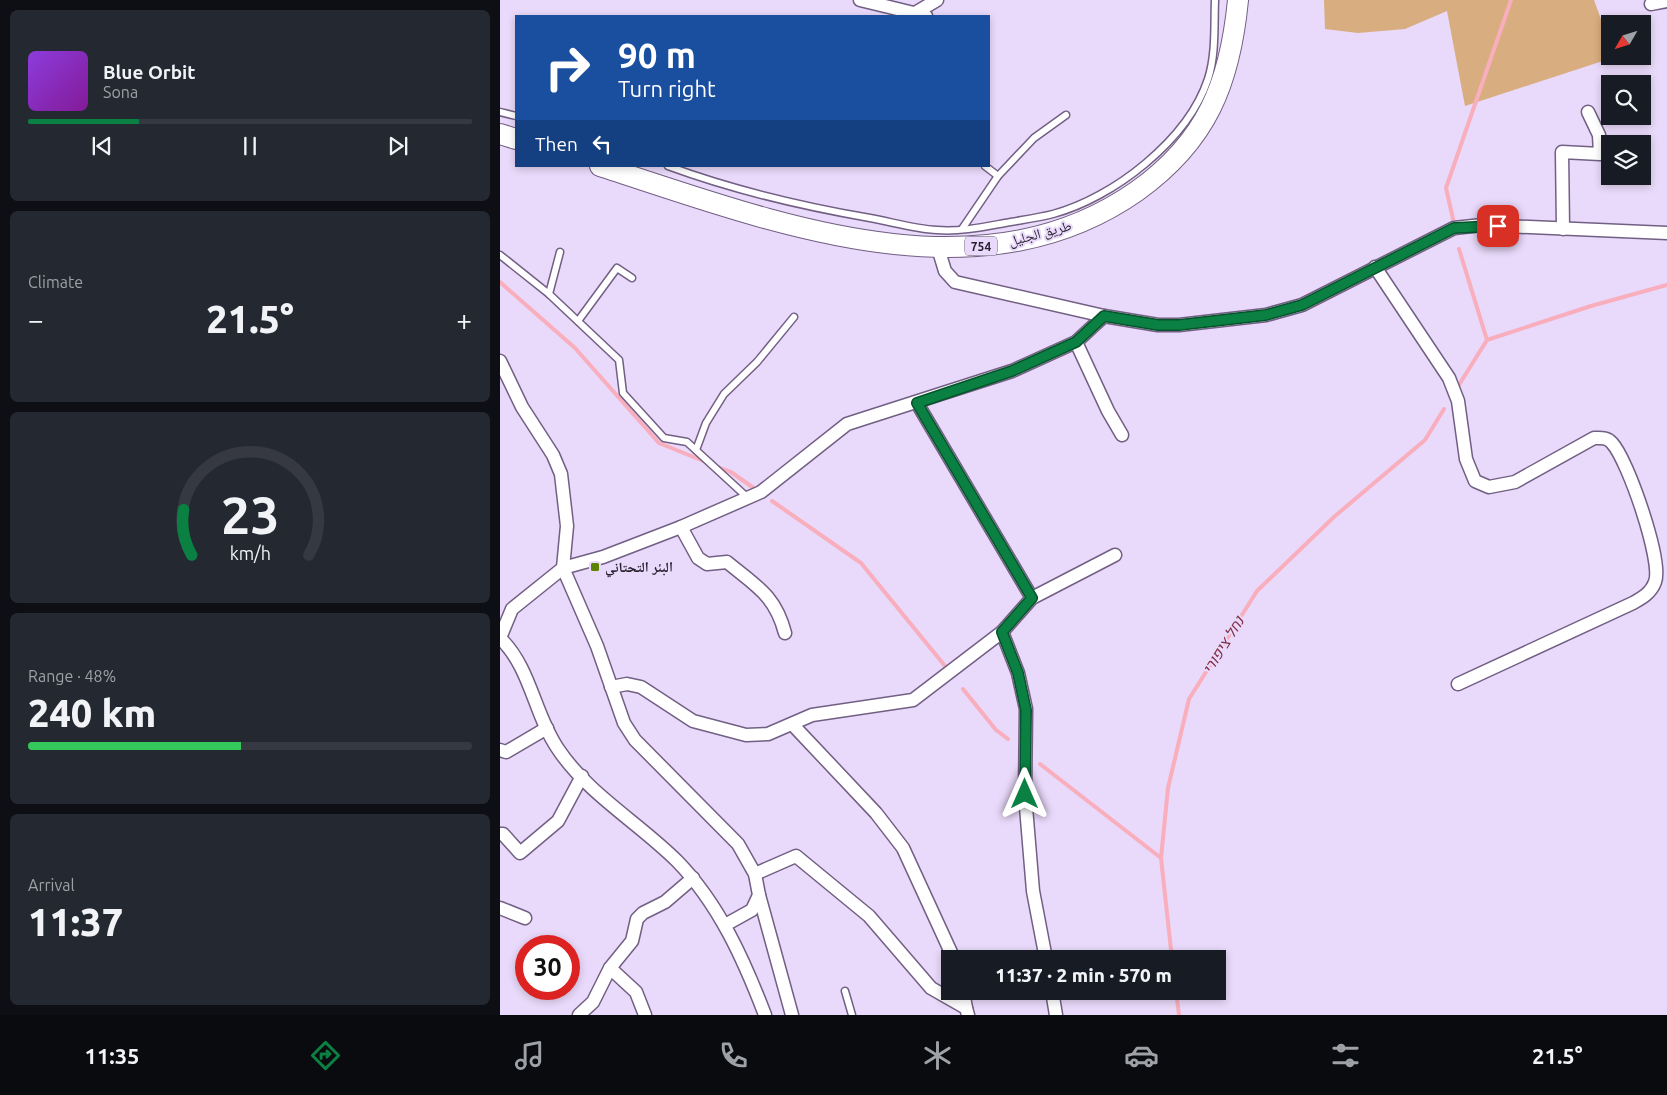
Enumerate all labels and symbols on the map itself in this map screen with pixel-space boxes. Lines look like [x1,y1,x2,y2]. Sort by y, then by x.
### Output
north arrow [1601,15,1651,65]
pin [1477,205,1519,247]
street label: طريق الجليل [1007,217,1074,251]
road number: 754 [965,237,997,256]
place label: البئر التحتاني [605,559,673,578]
marker: البئر التحتاني [589,561,601,573]
water label: נחל ציפורי [1199,612,1248,677]
position arrow [998,767,1050,819]
speed limit sign: 30 [515,935,580,1000]

